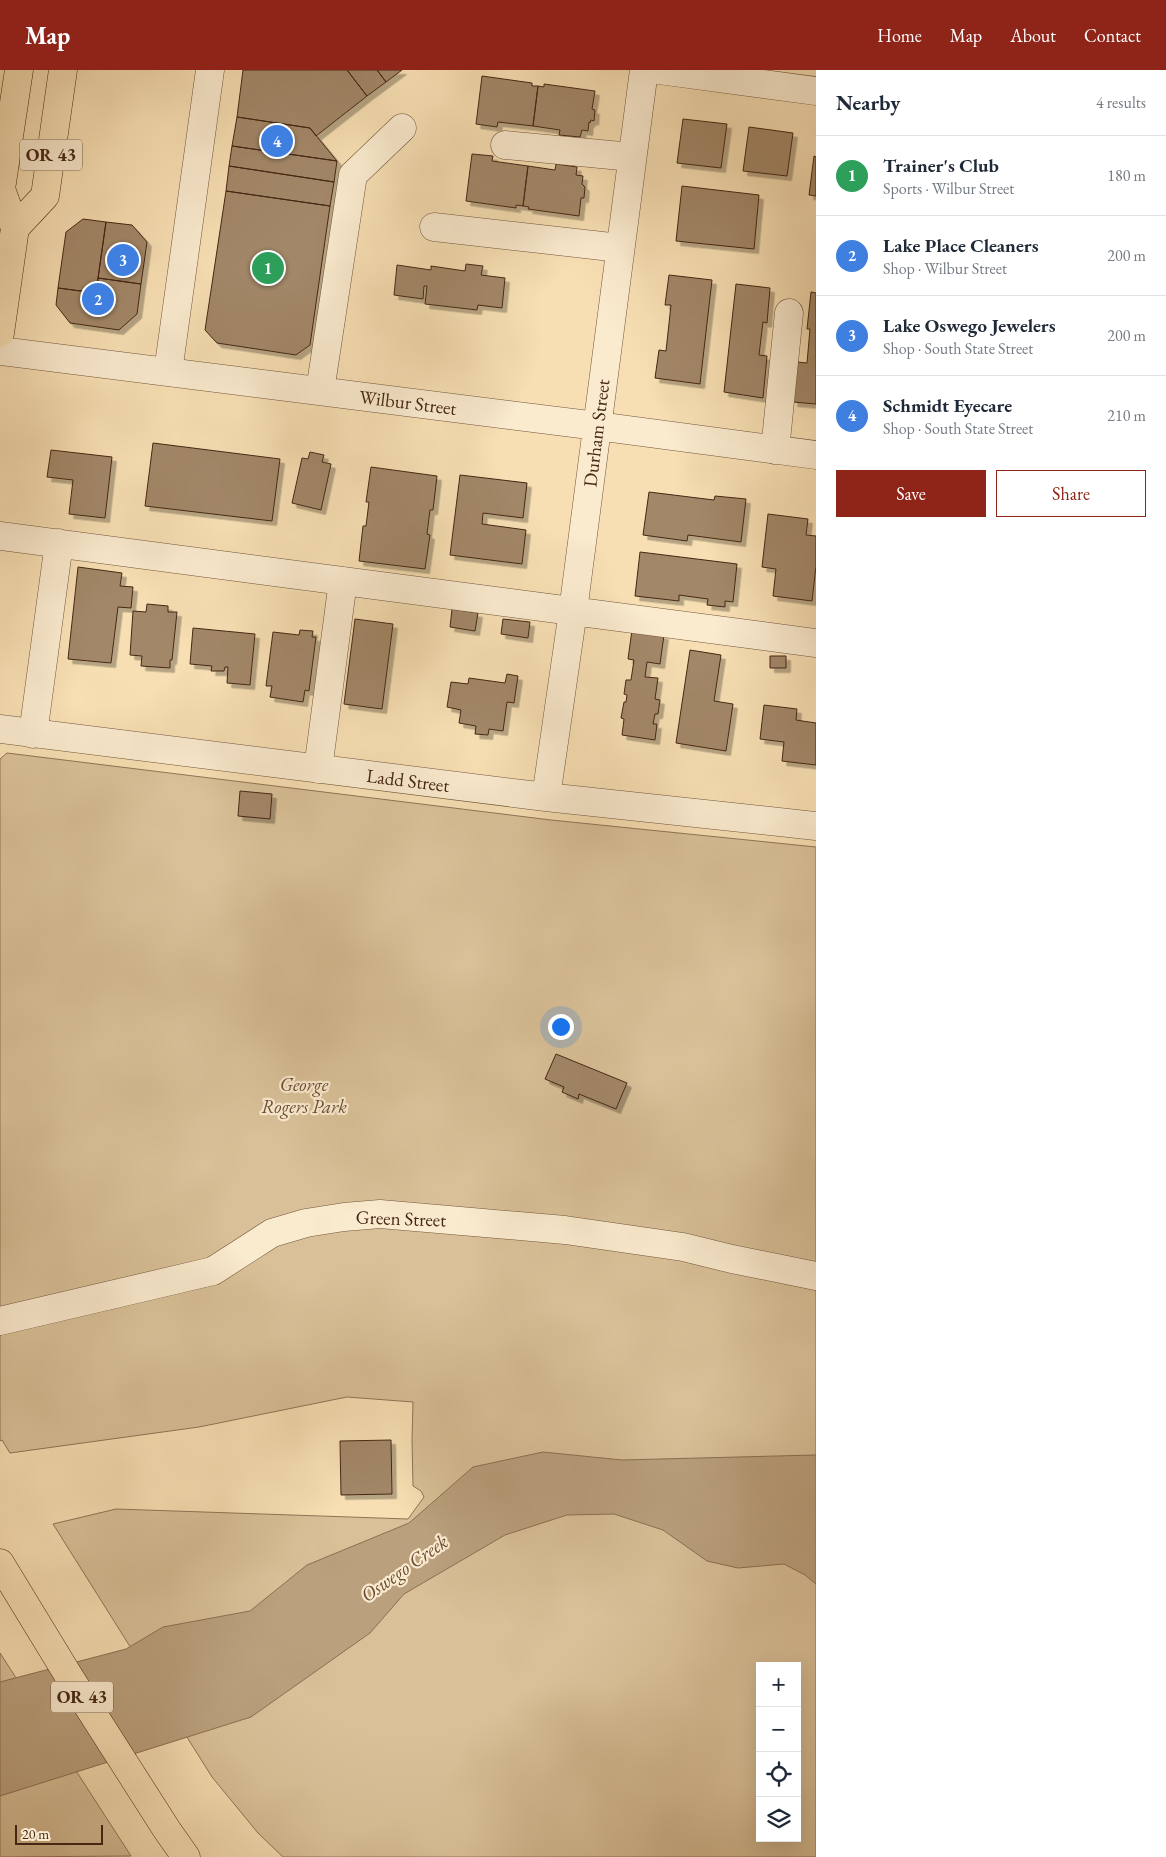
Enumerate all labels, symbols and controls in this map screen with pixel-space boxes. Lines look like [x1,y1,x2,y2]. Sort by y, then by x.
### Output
text: Map [25,20,70,51]
text: Home [877,24,922,47]
text: Map [950,24,982,47]
text: About [1010,24,1056,47]
text: Contact [1084,24,1141,47]
text: Nearby [836,89,900,116]
text: 4 results [1096,92,1146,113]
pin: 4 [261,122,293,160]
road number: OR 43 [20,140,82,170]
text: Trainer's Club [883,153,999,178]
text: 1 [848,165,856,186]
text: 180 m [1107,165,1146,186]
text: Sports · Wilbur Street [883,178,1014,199]
text: Lake Place Cleaners [883,233,1039,258]
pin: 3 [107,241,139,279]
text: 2 [848,245,856,266]
text: 200 m [1107,245,1146,266]
pin: 1 [252,249,284,287]
text: Shop · Wilbur Street [883,258,1007,279]
pin: 2 [82,280,114,318]
text: Lake Oswego Jewelers [883,313,1056,338]
text: 3 [848,325,856,346]
text: 200 m [1107,325,1146,346]
text: Shop · South State Street [883,338,1033,359]
street label: Durham Street [577,378,616,488]
street label: Wilbur Street [358,384,458,421]
text: Schmidt Eyecare [883,393,1012,418]
text: 4 [848,405,856,426]
text: 210 m [1107,405,1146,426]
text: Shop · South State Street [883,418,1033,439]
button: Save [836,470,986,517]
button: Share [996,470,1146,517]
street label: Ladd Street [365,763,451,798]
your location [548,1014,574,1040]
park label: George Rogers Park [261,1072,347,1119]
street label: Green Street [355,1204,447,1233]
water label: Oswego Creek [355,1528,453,1608]
map controls [756,1662,801,1842]
button: + [756,1662,801,1707]
road number: OR 43 [51,1681,113,1712]
button: − [756,1707,801,1752]
button: locate [756,1752,801,1797]
button: layers [756,1797,801,1842]
scale bar [15,1822,102,1845]
text: 20 m [22,1825,49,1843]

